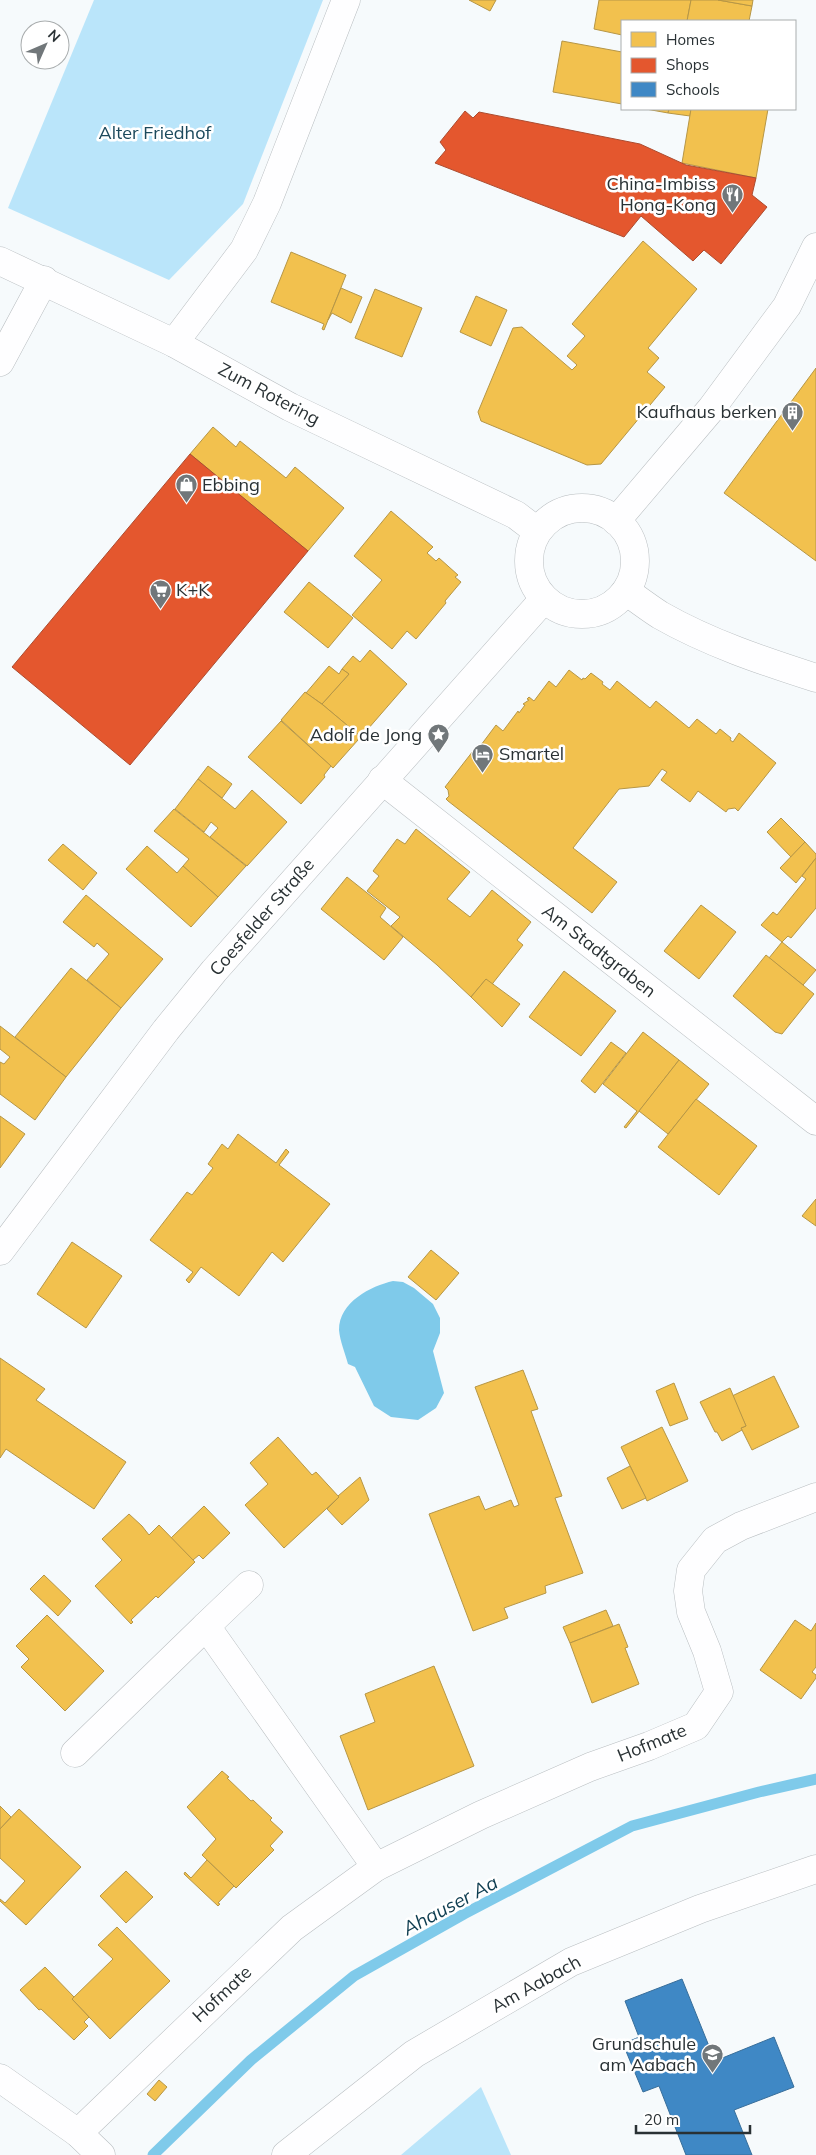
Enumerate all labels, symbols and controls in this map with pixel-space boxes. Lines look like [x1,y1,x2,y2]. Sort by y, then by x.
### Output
north arrow [20,20,70,70]
legend [621,20,796,110]
text: N [44,26,64,46]
text: Homes [666,30,715,49]
text: Shops [666,55,709,74]
text: Schools [666,80,720,99]
park label: Alter Friedhof [99,121,212,144]
place label: China-Imbiss Hong-Kong [606,172,716,216]
restaurant icon: China-Imbiss Hong-Kong [720,182,744,213]
street label: Zum Rotering [214,357,324,430]
place label: Kaufhaus berken [636,400,777,423]
building icon: Kaufhaus berken [781,400,805,431]
shop icon: Ebbing [174,473,198,504]
place label: Ebbing [202,473,260,496]
supermarket icon: K+K [148,578,172,609]
place label: K+K [176,578,210,601]
place label: Adolf de Jong [310,723,422,746]
place icon: Adolf de Jong [426,723,450,754]
hotel icon: Smartel [471,742,495,773]
place label: Smartel [499,742,564,765]
street label: Coesfelder Straße [204,853,319,980]
street label: Am Stadtgraben [538,899,661,1002]
street label: Hofmate [614,1718,690,1767]
water label: Ahauser Aa [397,1870,502,1941]
street label: Am Aabach [487,1950,585,2018]
street label: Hofmate [187,1960,256,2027]
place label: Grundschule am Aabach [592,2032,696,2076]
school or university icon: Grundschule am Aabach [700,2042,724,2073]
scale bar [636,2102,750,2134]
text: 20 m [644,2110,679,2129]

